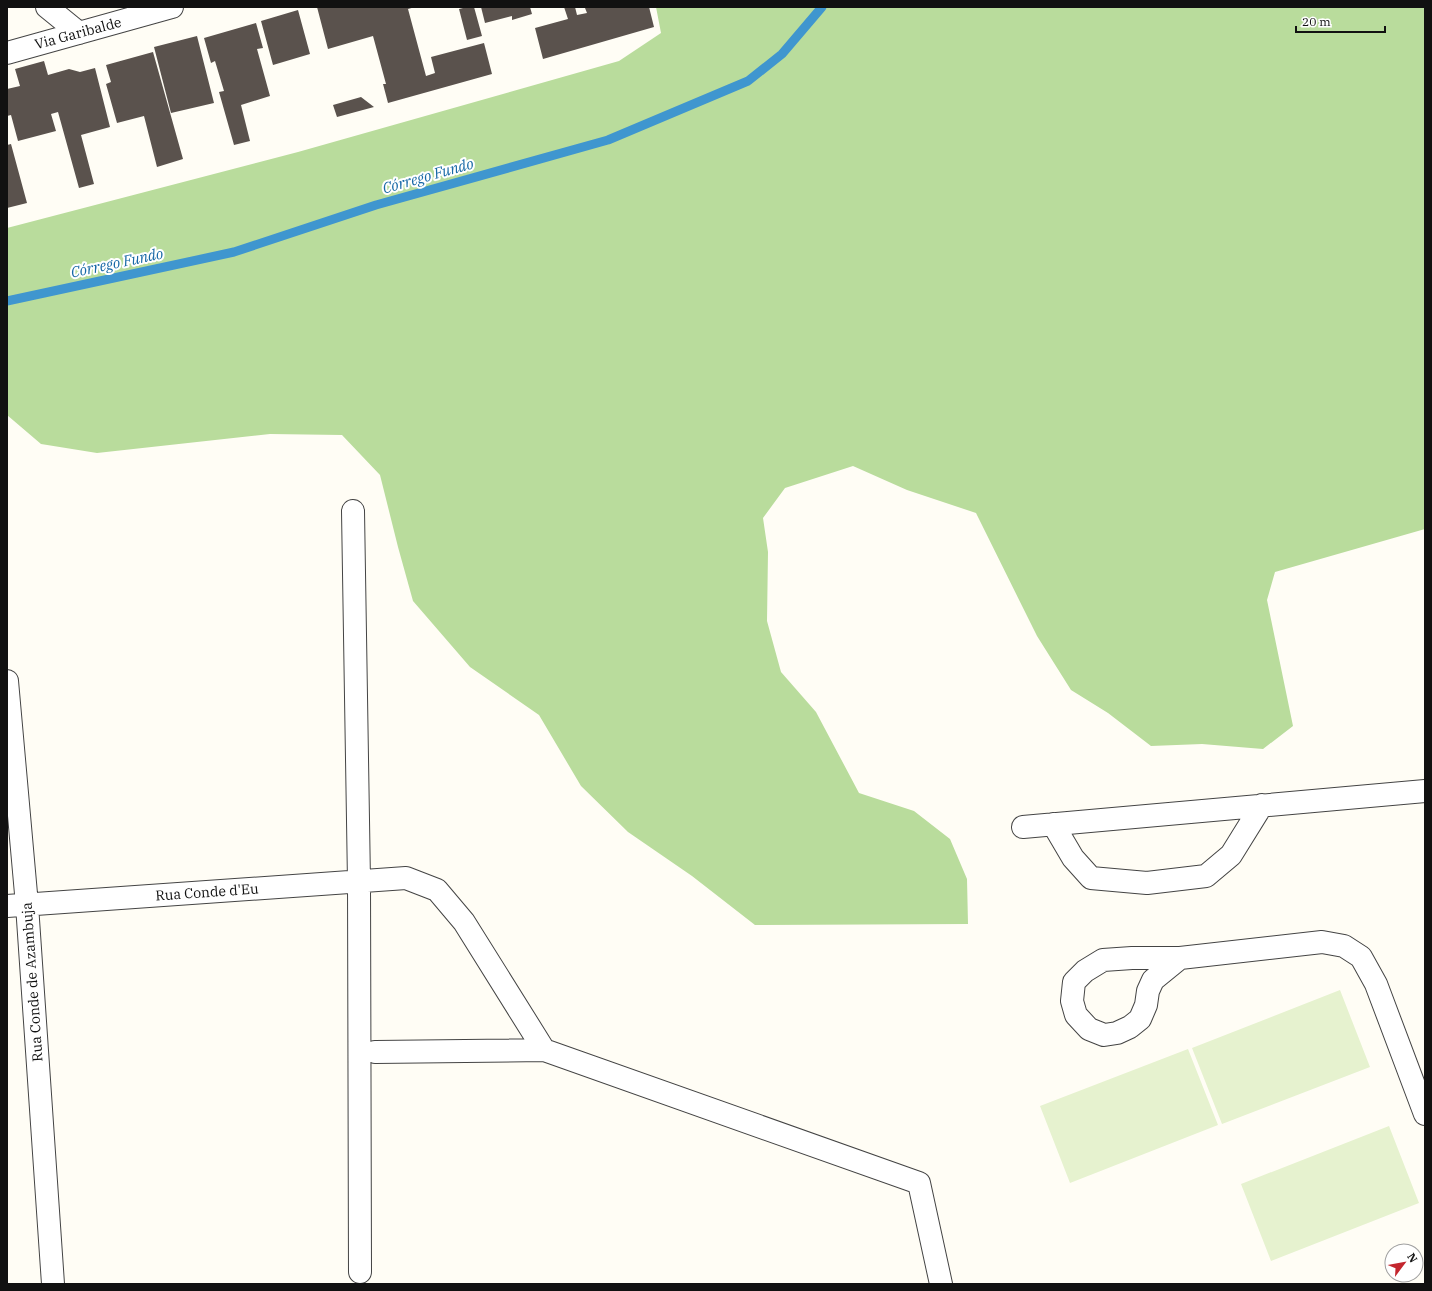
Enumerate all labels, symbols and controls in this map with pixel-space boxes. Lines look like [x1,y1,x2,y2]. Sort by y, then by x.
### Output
scale bar [1296,8,1385,34]
street label: Via Garibalde [33,13,123,53]
text: 20 m [1302,14,1331,29]
water label: Córrego Fundo [380,153,476,198]
water label: Córrego Fundo [69,243,165,282]
street label: Rua Conde d'Eu [155,879,260,905]
street label: Rua Conde de Azambuja [17,901,47,1062]
north arrow [1384,1243,1424,1283]
text: N [1404,1250,1421,1265]

